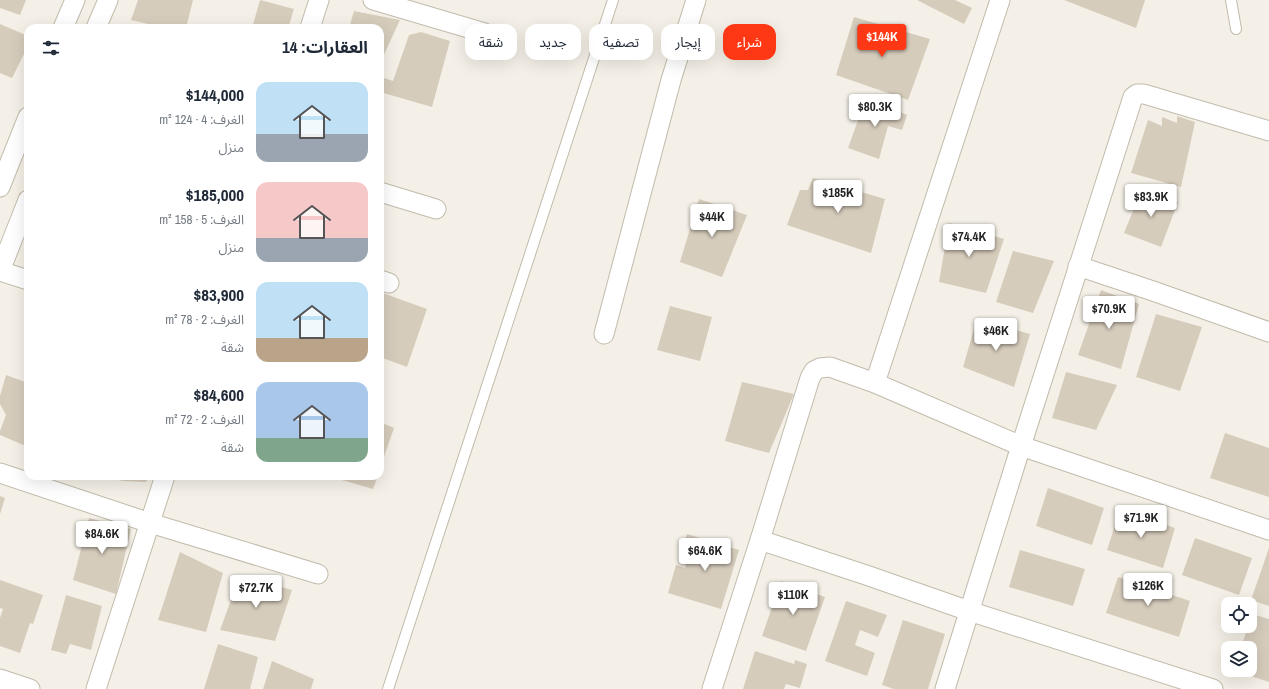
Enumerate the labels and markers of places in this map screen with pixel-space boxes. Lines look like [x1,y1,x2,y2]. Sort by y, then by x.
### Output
pin: $144K [854,24,910,58]
pin: $80.3K [842,94,908,128]
pin: $185K [810,180,866,214]
pin: $83.9K [1118,184,1184,218]
pin: $44K [688,204,736,238]
pin: $74.4K [936,224,1002,258]
pin: $70.9K [1076,296,1142,330]
pin: $46K [972,318,1020,352]
pin: $71.9K [1108,505,1174,539]
pin: $84.6K [69,521,135,555]
pin: $64.6K [672,538,738,572]
pin: $126K [1120,573,1176,607]
pin: $72.7K [223,575,289,609]
pin: $110K [765,582,821,616]

